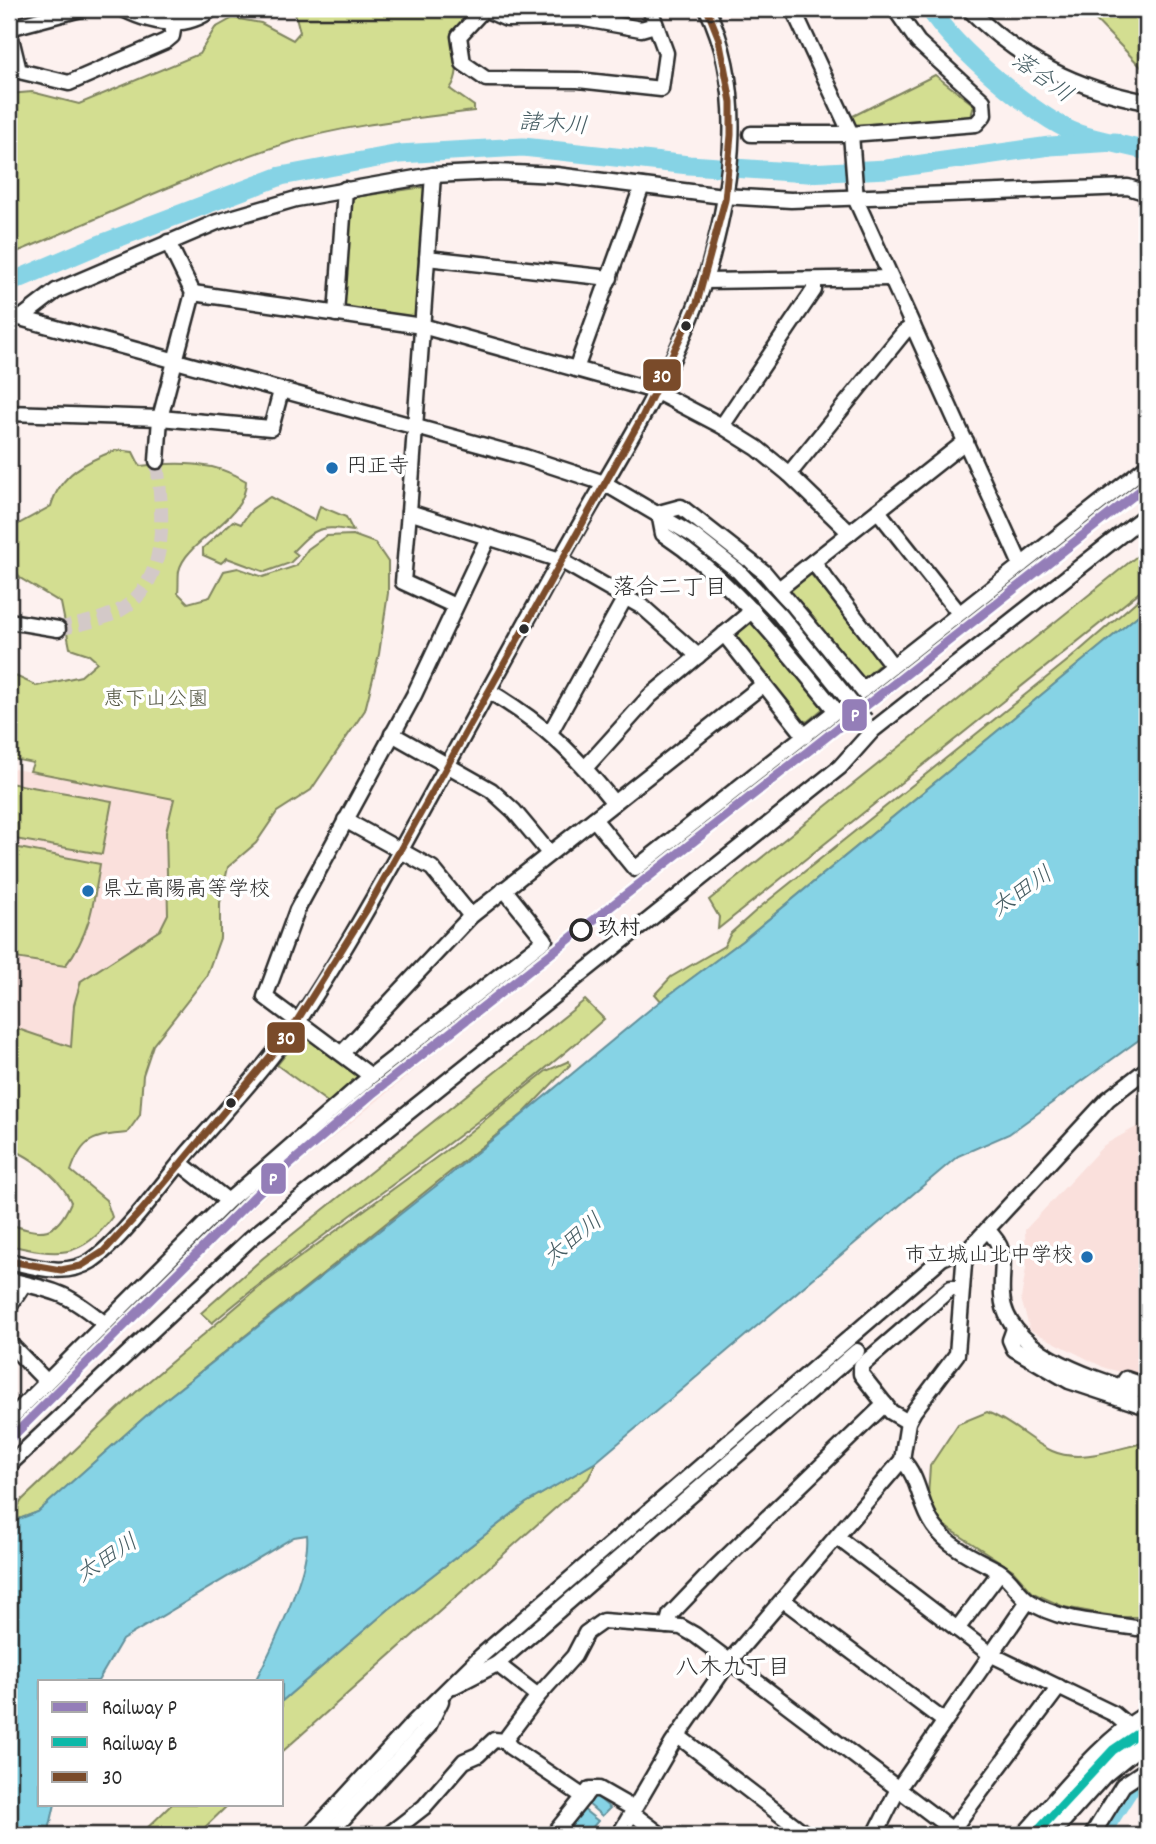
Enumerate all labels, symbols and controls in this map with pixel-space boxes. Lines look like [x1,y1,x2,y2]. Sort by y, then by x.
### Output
water label: 落合川 [1003,45,1079,113]
water label: 諸木川 [517,107,589,145]
unlabelled marker [679,319,693,333]
line badge: 30 [642,358,682,392]
text: 30 [653,365,671,392]
place label: 円正寺 [346,453,409,483]
marker: 円正寺 [324,460,340,476]
district label: 落合二丁目 [613,573,728,606]
unlabelled marker [517,622,531,636]
park label: 恵下山公園 [104,686,209,716]
line badge: P [841,698,868,732]
text: P [851,704,860,731]
water label: 太田川 [985,860,1061,926]
place label: 県立高陽高等学校 [102,876,270,906]
marker: 県立高陽高等学校 [80,883,96,899]
place label: 玖村 [598,915,640,945]
marker: 玖村 [570,919,592,941]
line badge: 30 [266,1021,306,1054]
text: 30 [277,1027,295,1054]
unlabelled marker [224,1096,238,1110]
line badge: P [260,1162,287,1195]
text: P [269,1168,278,1195]
water label: 太田川 [537,1206,611,1276]
place label: 市立城山北中学校 [905,1242,1073,1272]
marker: 市立城山北中学校 [1079,1249,1095,1265]
water label: 太田川 [70,1527,146,1593]
district label: 八木九丁目 [676,1653,791,1686]
legend [38,1680,284,1806]
text: Railway P [102,1695,177,1725]
text: Railway B [102,1731,178,1761]
text: 30 [102,1765,123,1795]

